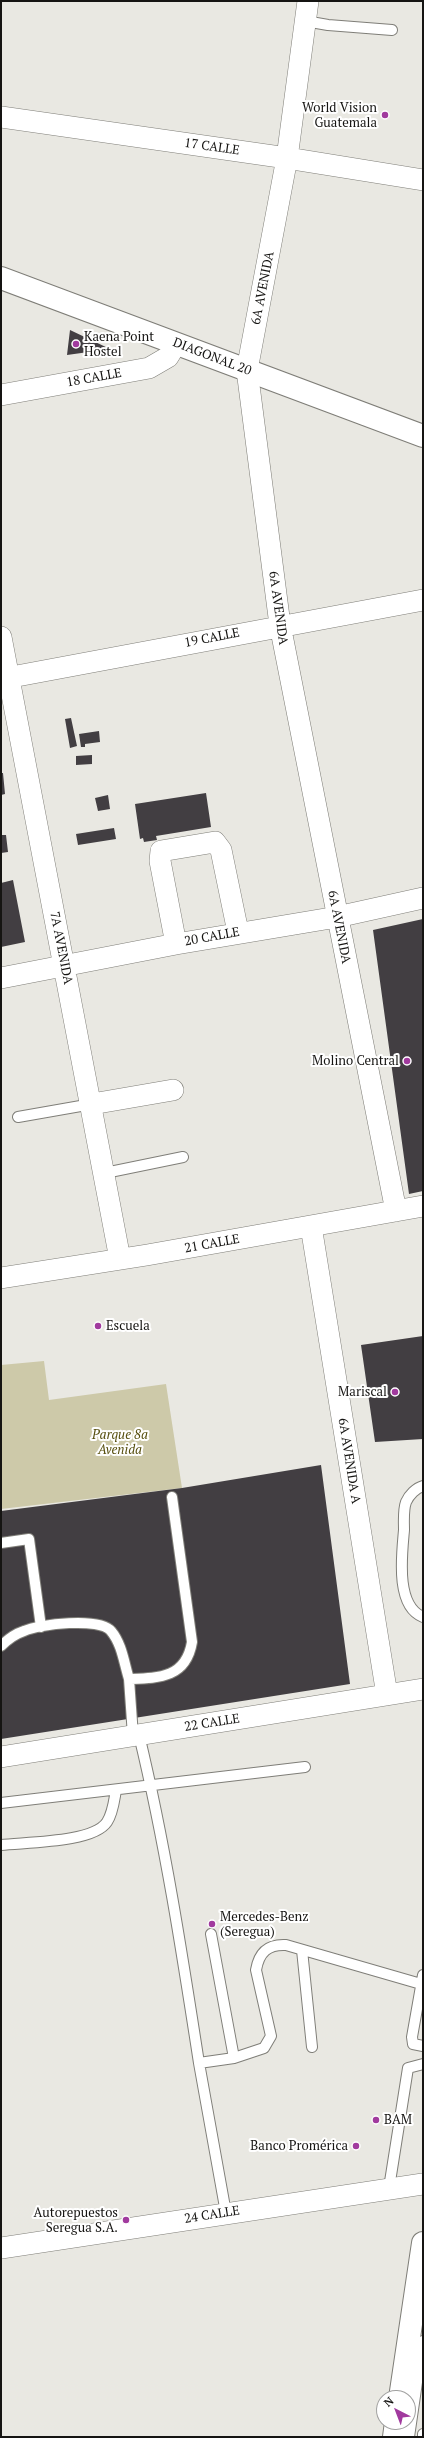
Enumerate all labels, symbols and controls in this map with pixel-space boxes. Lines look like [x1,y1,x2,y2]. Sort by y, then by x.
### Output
place label: World Vision Guatemala [302,100,377,131]
marker: World Vision Guatemala [380,110,390,120]
street label: 17 CALLE [183,135,241,159]
street label: 6A AVENIDA [248,250,278,326]
place label: Kaena Point Hostel [84,329,154,360]
street label: DIAGONAL 20 [170,335,254,379]
marker: Kaena Point Hostel [71,339,81,349]
street label: 18 CALLE [65,365,123,391]
street label: 6A AVENIDA [265,570,291,646]
street label: 19 CALLE [183,625,241,651]
street label: 6A AVENIDA [324,889,354,965]
street label: 7A AVENIDA [46,910,76,986]
street label: 20 CALLE [183,924,241,950]
place label: Molino Central [312,1053,399,1069]
marker: Molino Central [402,1056,412,1066]
street label: 21 CALLE [183,1231,241,1257]
place label: Escuela [106,1318,150,1334]
marker: Escuela [93,1321,103,1331]
place label: Mariscal [338,1384,387,1400]
marker: Mariscal [390,1387,400,1397]
street label: 6A AVENIDA A [335,1417,363,1505]
park label: Parque 8a Avenida [92,1427,148,1458]
street label: 22 CALLE [183,1711,241,1735]
place label: Mercedes-Benz (Seregua) [220,1909,309,1940]
marker: Mercedes-Benz (Seregua) [207,1919,217,1929]
place label: BAM [384,2112,412,2128]
marker: BAM [371,2115,381,2125]
place label: Banco Promérica [250,2138,348,2154]
marker: Banco Promérica [351,2141,361,2151]
street label: 24 CALLE [183,2203,241,2227]
place label: Autorepuestos Seregua S.A. [33,2205,118,2236]
marker: Autorepuestos Seregua S.A. [121,2215,131,2225]
north arrow [376,2390,416,2430]
text: N [381,2394,396,2410]

